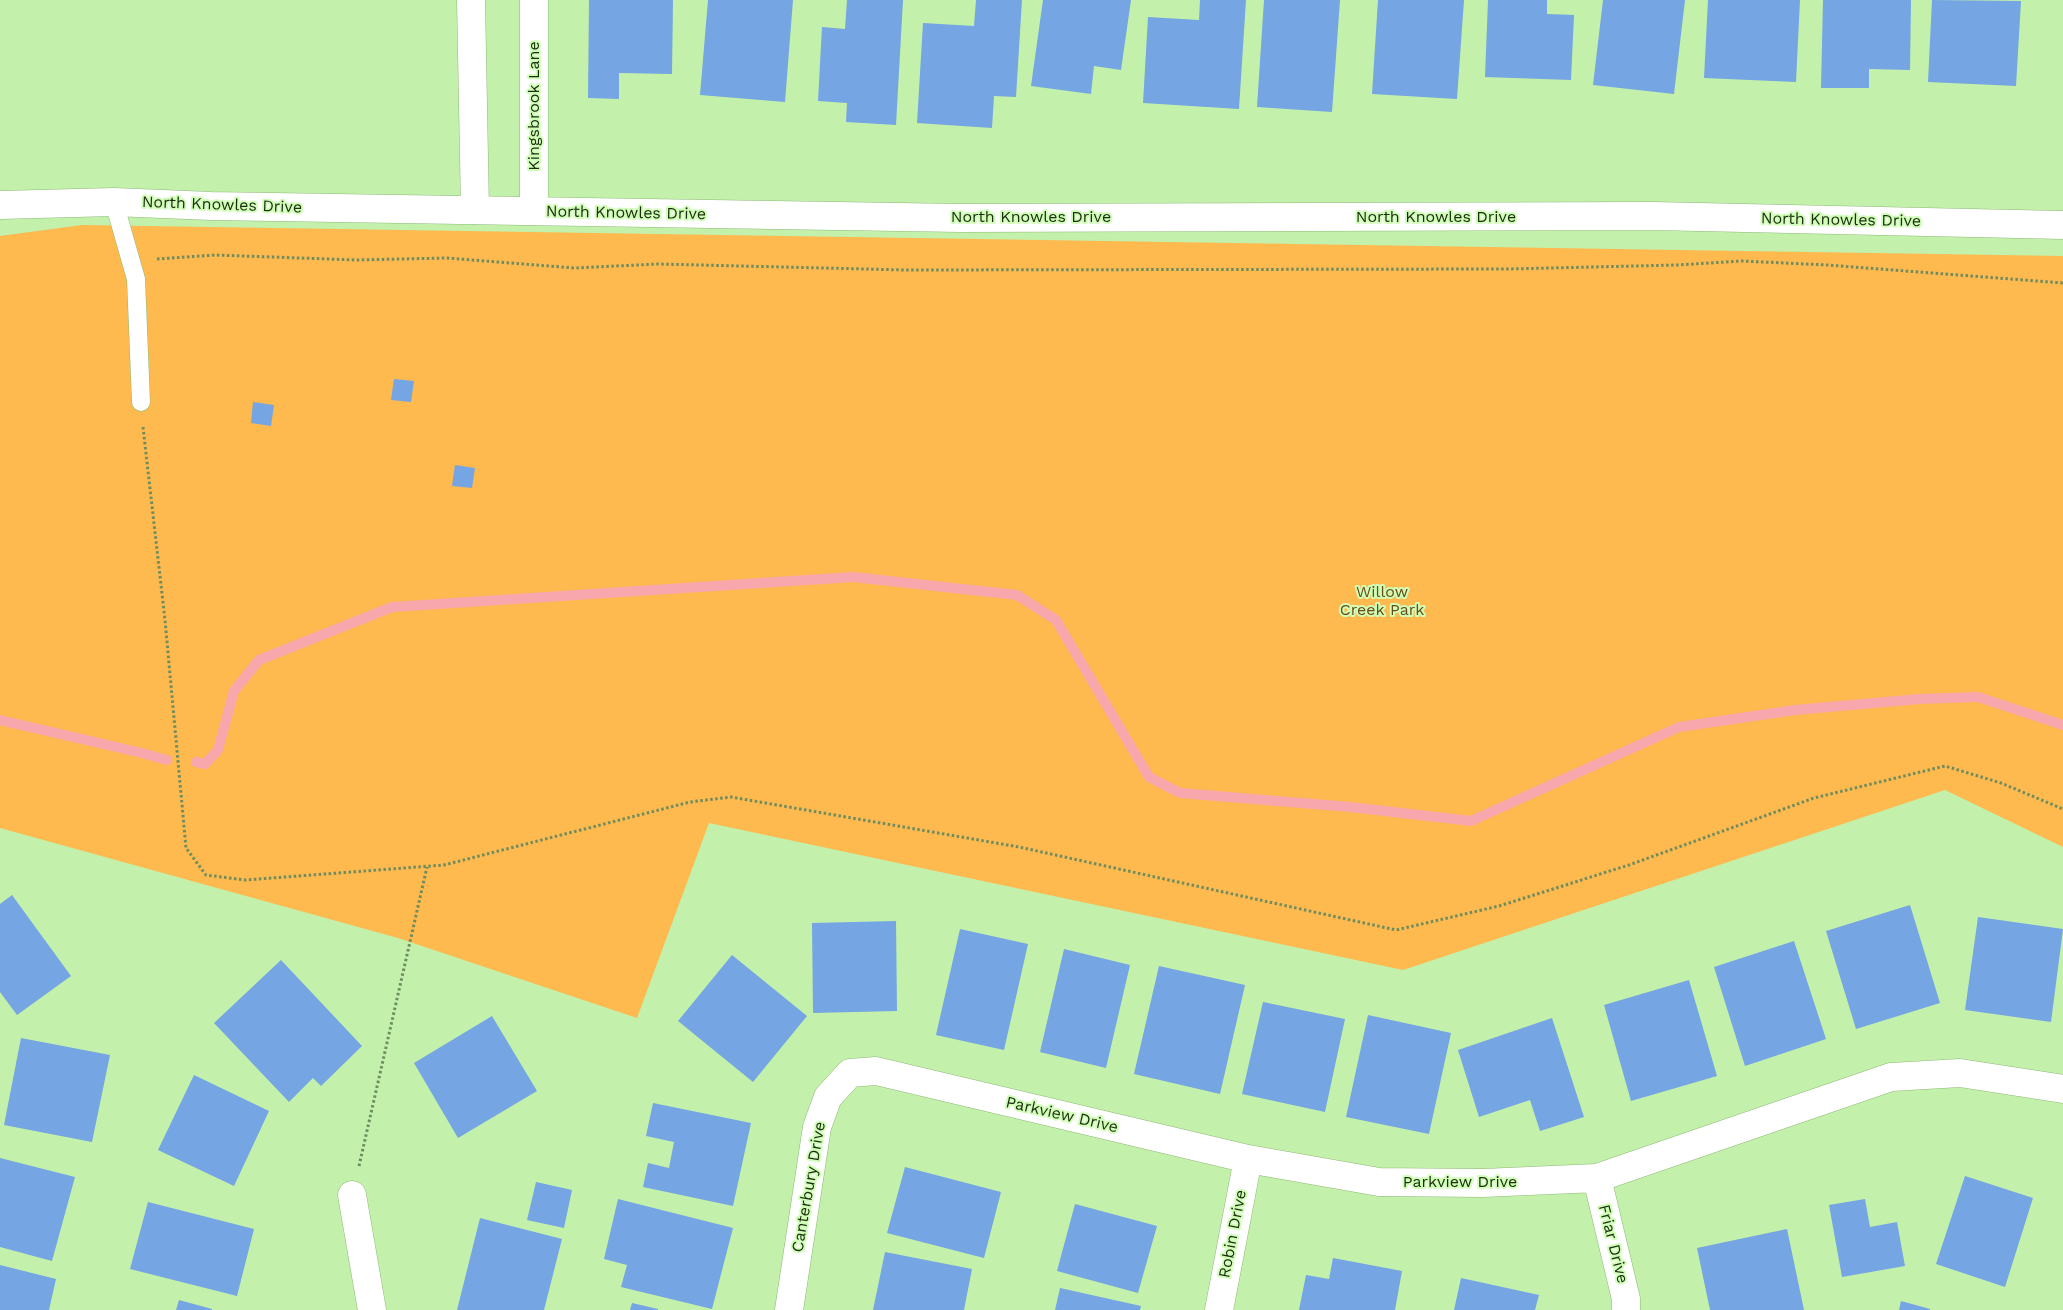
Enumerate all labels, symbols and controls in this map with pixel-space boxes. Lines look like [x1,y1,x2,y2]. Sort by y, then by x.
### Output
street label: Kingsbrook Lane [524,41,544,171]
street label: North Knowles Drive [142,193,302,217]
street label: North Knowles Drive [546,202,706,224]
street label: North Knowles Drive [951,207,1111,227]
street label: North Knowles Drive [1356,207,1516,227]
street label: North Knowles Drive [1761,209,1921,231]
park label: Willow Creek Park [1340,582,1424,620]
street label: Parkview Drive [1004,1093,1120,1137]
street label: Canterbury Drive [788,1120,830,1254]
street label: Parkview Drive [1403,1172,1517,1192]
street label: Robin Drive [1215,1188,1251,1280]
street label: Friar Drive [1594,1203,1632,1285]

